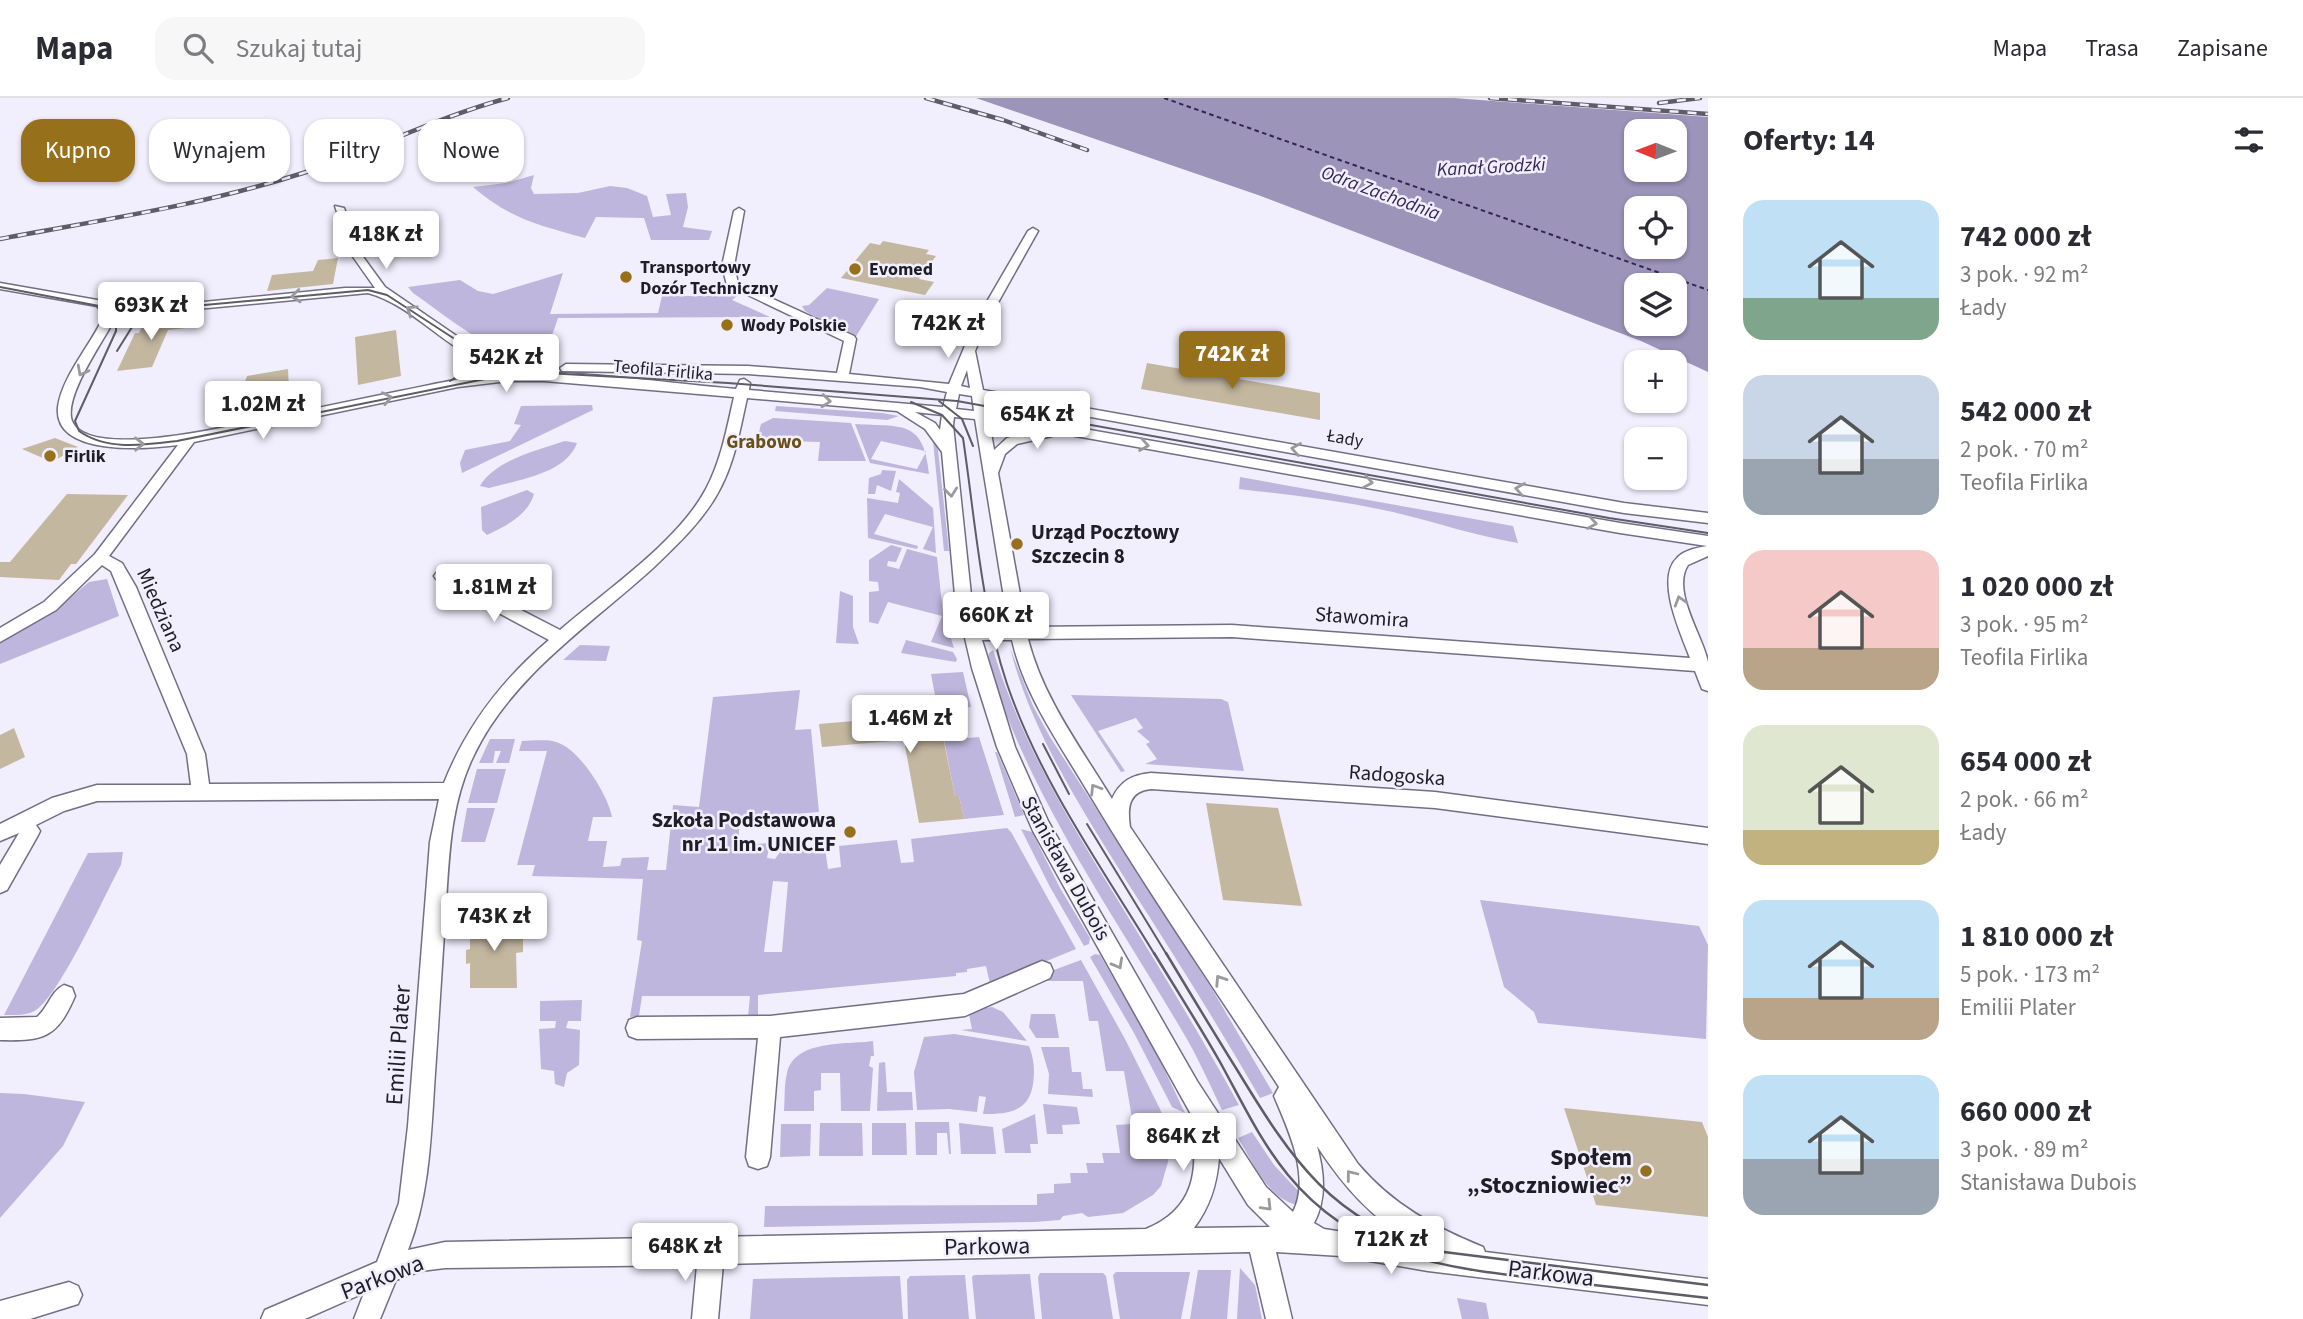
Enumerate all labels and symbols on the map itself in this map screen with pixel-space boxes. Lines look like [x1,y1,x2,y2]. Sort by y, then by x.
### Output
north arrow [1624,119,1687,182]
water label: Kanał Grodzki [1436,151,1547,184]
water label: Odra Zachodnia [1317,159,1444,227]
pin: 418K zł [321,212,451,271]
place label: Transportowy Dozór Techniczny [640,255,779,301]
place label: Evomed [869,257,933,282]
marker: Evomed [847,261,863,277]
marker: Transportowy Dozór Techniczny [618,269,634,285]
pin: 693K zł [86,282,216,342]
one-way arrow [290,288,302,303]
pin: 742K zł [883,300,1013,360]
one-way arrow [406,306,419,318]
place label: Wody Polskie [741,313,847,338]
marker: Wody Polskie [719,317,735,333]
pin: 742K zł [1167,331,1297,391]
pin: 542K zł [441,334,571,394]
street label: Teofila Firlika [612,354,714,387]
one-way arrow [77,363,90,376]
pin: 1.02M zł [191,382,335,441]
one-way arrow [381,391,393,406]
pin: 654K zł [972,392,1102,451]
one-way arrow [821,393,832,408]
street label: Łady [1324,423,1366,454]
district label: Grabowo [726,429,802,456]
one-way arrow [134,436,145,452]
one-way arrow [1138,437,1150,452]
one-way arrow [1290,442,1302,457]
place label: Firlik [64,444,106,469]
marker: Firlik [42,448,58,464]
one-way arrow [1362,474,1374,489]
one-way arrow [1514,482,1526,497]
one-way arrow [943,487,958,498]
one-way arrow [1586,515,1598,530]
place label: Urząd Pocztowy Szczecin 8 [1031,517,1179,571]
marker: Urząd Pocztowy Szczecin 8 [1009,536,1025,552]
street label: Miedziana [129,563,193,657]
pin: 1.81M zł [422,564,566,624]
pin: 660K zł [931,592,1061,652]
one-way arrow [1673,595,1688,607]
street label: Sławomira [1314,599,1410,635]
pin: 1.46M zł [838,696,982,755]
street label: Radogoska [1348,757,1446,793]
one-way arrow [1091,784,1104,797]
street label: Stanisława Dubois [1014,790,1118,946]
place label: Szkoła Podstawowa nr 11 im. UNICEF [652,805,836,859]
marker: Szkoła Podstawowa nr 11 im. UNICEF [842,824,858,840]
pin: 743K zł [429,894,559,953]
one-way arrow [1110,956,1123,969]
one-way arrow [1215,974,1228,987]
street label: Emilii Plater [377,983,420,1106]
pin: 864K zł [1118,1114,1248,1173]
place label: Społem „Stoczniowiec” [1467,1140,1632,1203]
marker: Społem „Stoczniowiec” [1638,1163,1654,1179]
one-way arrow [1347,1171,1360,1183]
one-way arrow [1259,1198,1272,1211]
pin: 712K zł [1326,1216,1456,1276]
pin: 648K zł [620,1224,750,1283]
street label: Parkowa [943,1228,1031,1265]
street label: Parkowa [336,1246,429,1309]
street label: Parkowa [1506,1251,1596,1296]

